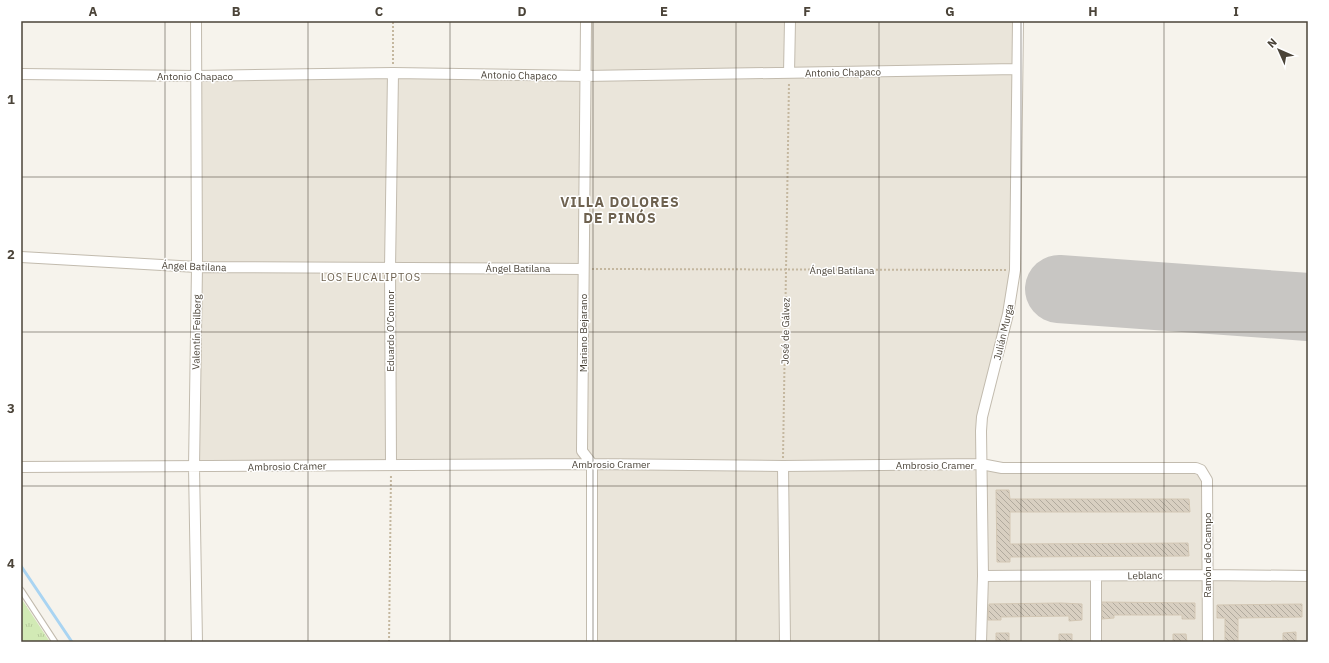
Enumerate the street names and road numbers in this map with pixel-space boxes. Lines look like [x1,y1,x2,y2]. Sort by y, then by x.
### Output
street label: Antonio Chapaco [805,65,882,80]
street label: Antonio Chapaco [481,68,558,83]
street label: Antonio Chapaco [157,70,234,83]
street label: Ángel Batilana [161,259,227,274]
street label: Ángel Batilana [486,262,551,275]
street label: Ángel Batilana [810,264,875,277]
street label: Eduardo O'Connor [384,290,397,372]
street label: Mariano Bejarano [577,293,590,372]
street label: Valentín Feilberg [189,294,204,370]
street label: José de Gálvez [778,297,793,365]
street label: Julián Murga [991,302,1016,361]
street label: Ambrosio Cramer [572,458,651,471]
street label: Ambrosio Cramer [248,459,327,474]
street label: Ambrosio Cramer [896,459,975,472]
street label: Ramón de Ocampo [1201,512,1214,598]
street label: Leblanc [1127,569,1163,582]

